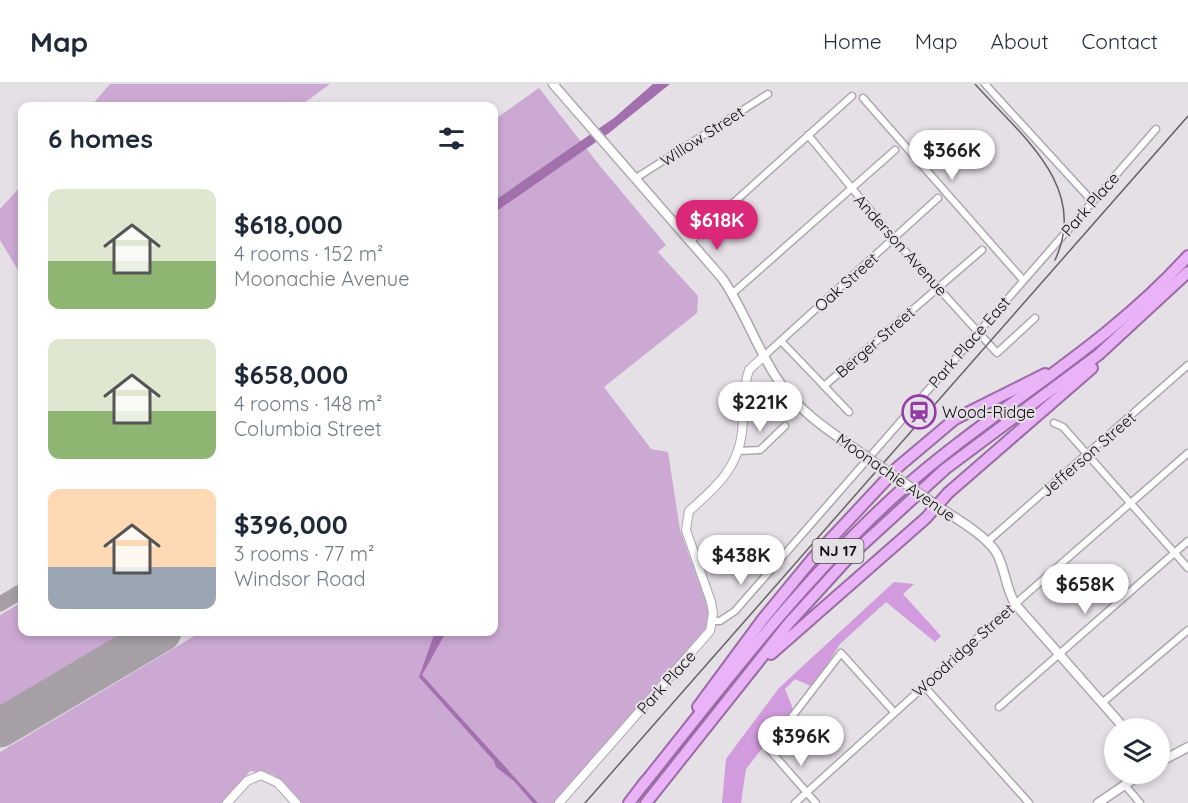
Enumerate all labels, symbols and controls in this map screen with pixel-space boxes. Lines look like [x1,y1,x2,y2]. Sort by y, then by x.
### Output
text: Map [30,24,88,59]
text: Home [823,28,882,54]
text: Map [915,28,958,54]
text: About [991,28,1049,54]
text: Contact [1082,28,1158,54]
street label: Willow Street [656,102,748,170]
text: 6 homes [48,122,153,155]
icon: filters [435,122,468,155]
pin: $366K [910,130,994,181]
text: $366K [923,137,981,162]
street label: Park Place [1057,168,1123,240]
street label: Anderson Avenue [850,190,952,300]
pin: $618K [675,200,759,251]
text: $618K [690,207,744,232]
text: $618,000 [234,208,343,241]
icon: home [96,213,168,285]
text: 4 rooms · 152 m² [234,241,383,266]
street label: Oak Street [810,248,882,316]
text: Moonachie Avenue [234,266,410,291]
street label: Park Place East [924,292,1014,392]
street label: Berger Street [831,302,919,382]
text: $658,000 [234,358,348,391]
icon: home [96,363,168,435]
pin: $221K [718,382,802,433]
text: $221K [732,389,788,414]
text: 4 rooms · 148 m² [234,391,382,416]
station icon: Wood-Ridge [901,394,937,430]
place label: Wood-Ridge [942,402,1035,422]
street label: Jefferson Street [1036,407,1140,501]
text: Columbia Street [234,416,382,441]
street label: Moonachie Avenue [833,429,959,525]
text: $396,000 [234,508,348,541]
icon: home [96,513,168,585]
pin: $438K [699,535,783,586]
road number: NJ 17 [812,539,864,563]
text: 3 rooms · 77 m² [234,541,374,566]
text: $438K [712,542,770,567]
pin: $658K [1043,564,1127,615]
text: Windsor Road [234,566,366,591]
text: $658K [1056,571,1114,596]
street label: Woodridge Street [908,599,1018,701]
street label: Park Place [632,646,700,718]
pin: $396K [759,716,843,767]
map controls [1104,718,1170,784]
button: layers [1104,718,1170,784]
text: $396K [772,723,830,748]

